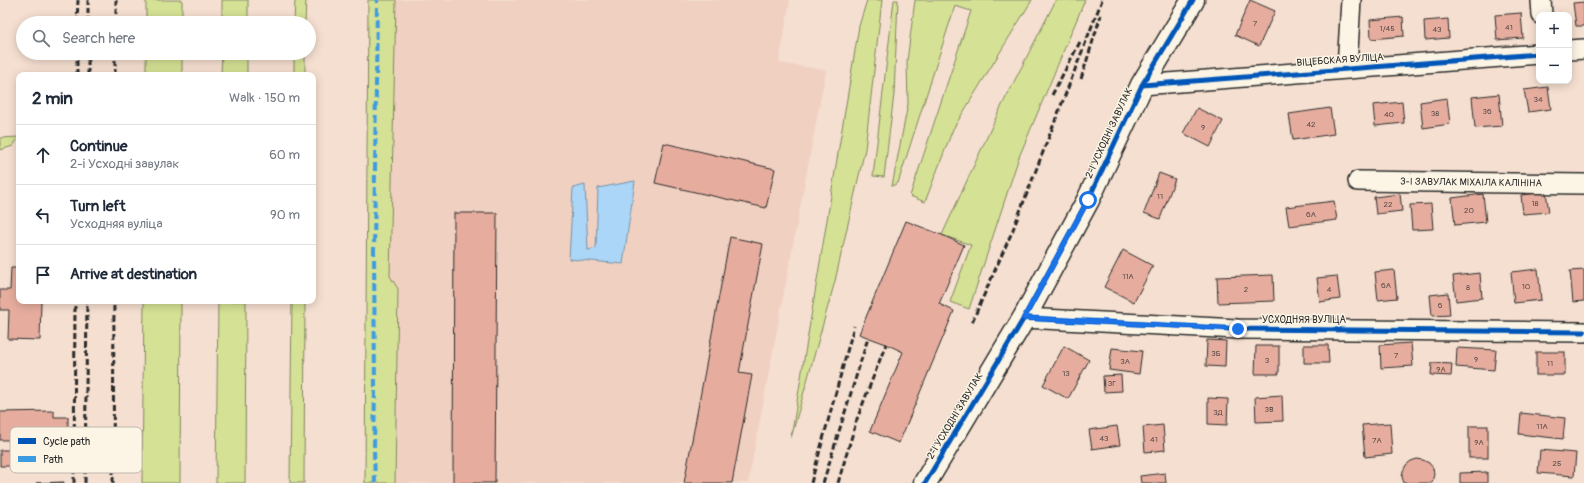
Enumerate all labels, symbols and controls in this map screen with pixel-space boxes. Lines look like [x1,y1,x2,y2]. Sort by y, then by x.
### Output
map controls [1536,12,1572,84]
button: + [1536,12,1572,48]
search box [16,16,316,60]
house number: 7 [1253,19,1258,28]
house number: 41 [1505,23,1513,32]
house number: 1/45 [1380,24,1394,33]
house number: 43 [1432,25,1442,34]
icon: search [30,27,52,49]
text: Search here [62,29,135,48]
button: − [1536,48,1572,84]
street label: ВІЦЕБСКАЯ ВУЛІЦА [1296,51,1384,69]
street label: 2-І УСХОДНІ ЗАВУЛАК [1083,86,1135,180]
text: 2 min [32,88,73,109]
text: Walk · 150 m [229,90,300,106]
house number: 34 [1533,95,1543,104]
house number: 36 [1482,107,1492,116]
house number: 38 [1431,109,1439,118]
house number: 40 [1384,110,1395,119]
house number: 42 [1306,120,1316,129]
house number: 9 [1201,123,1205,132]
text: Continue [70,137,128,156]
icon: ahead [32,144,54,166]
text: 60 m [269,147,300,163]
text: 2-і Усходні завулак [70,156,179,172]
street label: 3-І ЗАВУЛАК МІХАІЛА КАЛІНІНА [1400,176,1543,189]
route start [1079,191,1097,209]
house number: 11 [1157,192,1163,201]
text: Turn left [70,197,126,216]
house number: 18 [1531,199,1539,208]
house number: 22 [1384,200,1393,209]
icon: left [32,204,54,226]
house number: 20 [1464,206,1475,215]
text: 90 m [270,207,300,223]
house number: 6А [1306,210,1316,219]
text: Усходняя вуліца [70,216,163,232]
icon: arrive [32,264,54,286]
text: Arrive at destination [70,265,197,284]
house number: 11А [1122,272,1134,281]
house number: 6А [1381,281,1391,290]
house number: 10 [1522,282,1531,291]
house number: 8 [1466,283,1470,292]
house number: 2 [1244,285,1249,294]
house number: 4 [1327,285,1332,294]
house number: 6 [1438,301,1443,310]
street label: УСХОДНЯЯ ВУЛІЦА [1262,314,1347,326]
route end [1229,320,1247,338]
house number: 3Б [1211,349,1221,358]
house number: 7 [1394,351,1399,360]
house number: 9 [1474,355,1478,364]
house number: 3 [1265,356,1270,365]
house number: 3А [1120,357,1130,366]
house number: 11 [1547,359,1553,368]
house number: 9А [1436,365,1446,374]
house number: 13 [1062,369,1070,378]
street label: 2-І УСХОДНІ ЗАВУЛАК [925,371,986,461]
house number: 3Г [1108,379,1116,388]
house number: 3В [1265,405,1274,414]
house number: 3Д [1213,408,1223,417]
house number: 11А [1536,422,1548,431]
legend [10,427,142,473]
house number: 43 [1099,434,1109,443]
text: Cycle path [43,435,90,448]
house number: 41 [1150,435,1158,444]
house number: 7А [1372,436,1382,445]
house number: 9А [1474,438,1484,447]
text: Path [43,453,63,466]
house number: 25 [1553,459,1561,468]

